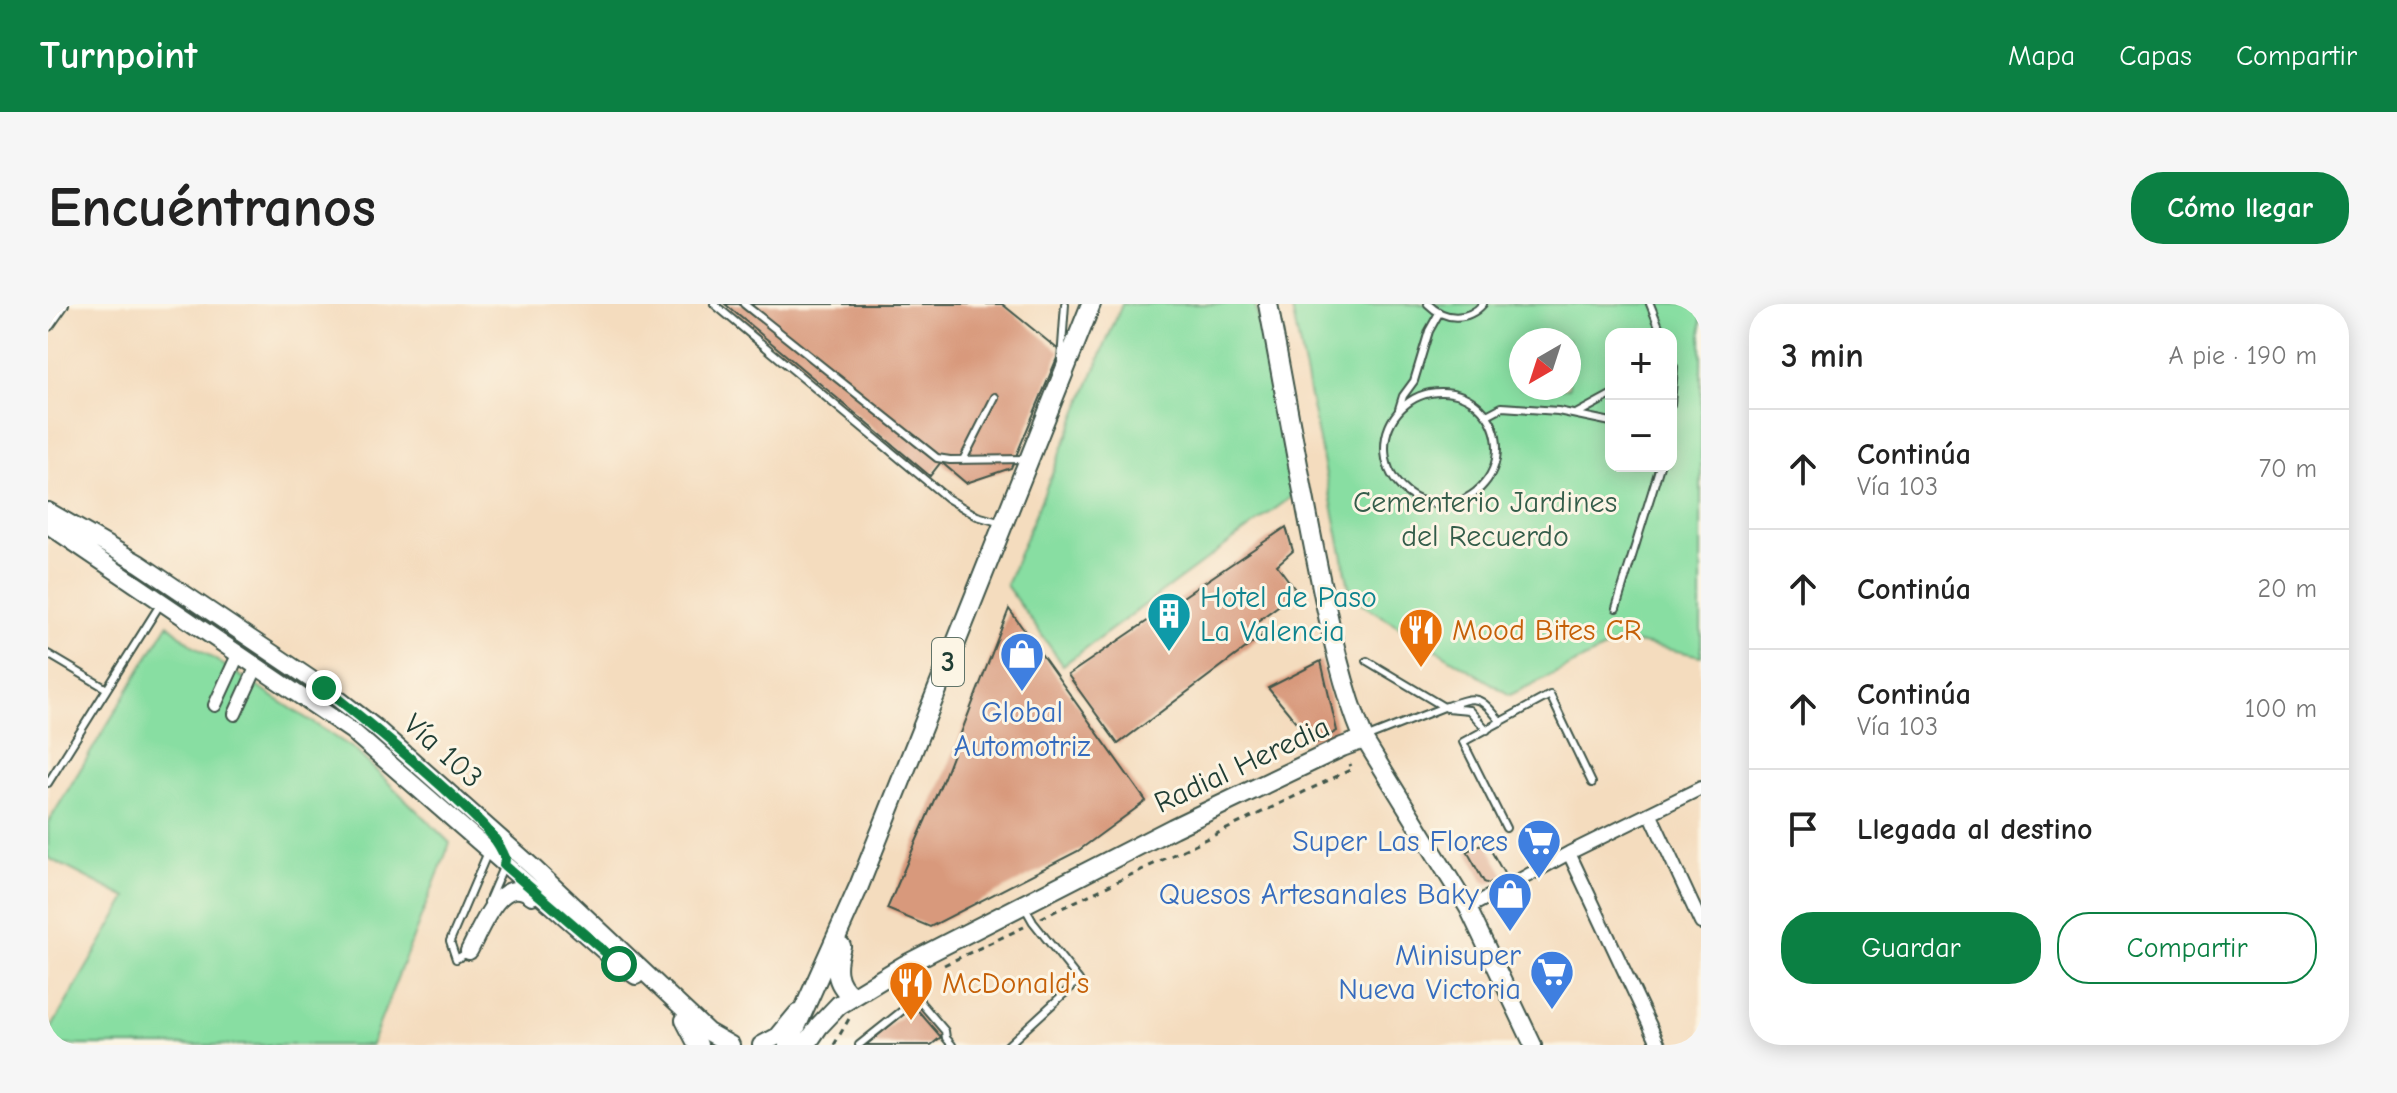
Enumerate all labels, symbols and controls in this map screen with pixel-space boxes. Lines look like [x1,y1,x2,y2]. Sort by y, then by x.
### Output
text: Turnpoint [40,34,197,78]
text: Mapa [2008,40,2075,72]
text: Capas [2119,40,2192,72]
text: Compartir [2236,40,2357,72]
button: Cómo llegar [2131,172,2349,244]
text: Encuéntranos [48,176,376,240]
north arrow [1509,328,1581,400]
map controls [1605,328,1677,472]
button: + [1605,328,1677,400]
text: 3 min [1781,336,1864,376]
text: A pie · 190 m [2168,341,2317,371]
button: − [1605,400,1677,472]
text: Continúa [1857,437,1971,472]
icon: ahead [1781,447,1825,491]
text: 70 m [2259,454,2317,484]
text: Vía 103 [1857,472,1938,502]
park label: Cementerio Jardines del Recuerdo [1353,485,1617,554]
icon: ahead [1781,567,1825,611]
text: Continúa [1857,572,1971,607]
text: 20 m [2257,574,2317,604]
place label: Hotel de Paso La Valencia [1200,580,1377,649]
building icon: Hotel de Paso La Valencia [1145,590,1193,653]
restaurant icon: Mood Bites CR [1397,606,1445,669]
place label: Mood Bites CR [1452,613,1642,648]
shop icon: Global Automotriz [998,630,1046,693]
road number: 3 [932,638,964,686]
route end [306,670,342,706]
text: Continúa [1857,677,1971,712]
icon: ahead [1781,687,1825,731]
text: 100 m [2245,694,2317,724]
place label: Global Automotriz [953,695,1091,764]
street label: Vía 103 [396,707,490,795]
street label: Radial Heredia [1149,709,1335,821]
text: Vía 103 [1857,712,1938,742]
icon: arrive [1781,807,1825,851]
text: Llegada al destino [1857,812,2093,847]
supermarket icon: Super Las Flores [1515,817,1563,880]
place label: Super Las Flores [1292,824,1508,859]
shop icon: Quesos Artesanales Baky [1486,870,1534,933]
place label: Quesos Artesanales Baky [1159,877,1480,912]
button: Guardar [1781,912,2041,984]
button: Compartir [2057,912,2317,984]
place label: Minisuper Nueva Victoria [1338,938,1521,1007]
route start [601,946,637,982]
supermarket icon: Minisuper Nueva Victoria [1528,948,1576,1011]
restaurant icon: McDonald's [887,959,935,1022]
place label: McDonald's [942,966,1089,1001]

